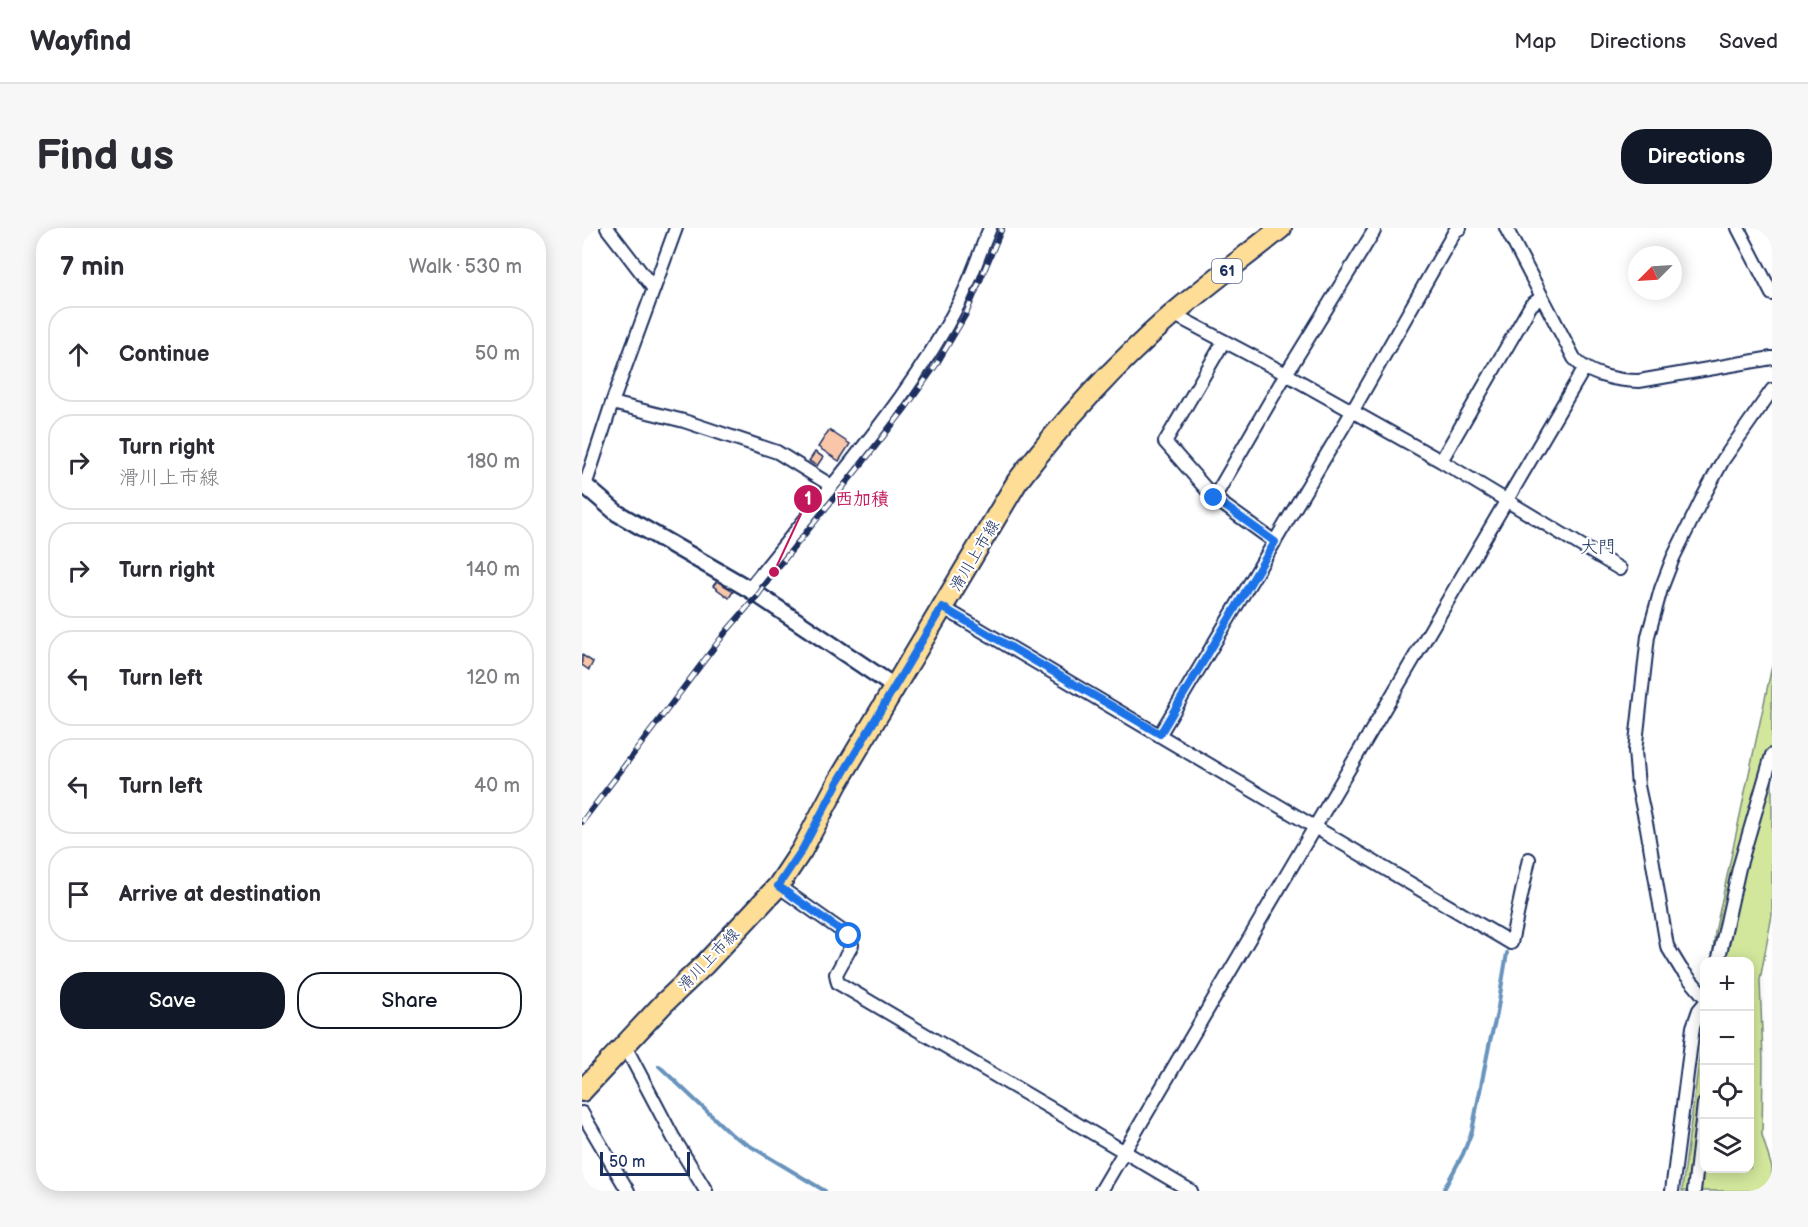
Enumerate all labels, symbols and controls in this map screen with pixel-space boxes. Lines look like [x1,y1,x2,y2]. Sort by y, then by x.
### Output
text: Wayfind [30,25,131,58]
text: Map [1514,29,1557,54]
text: Directions [1590,29,1686,54]
text: Saved [1719,29,1778,54]
button: Directions [1621,129,1772,184]
text: Find us [36,131,174,182]
north arrow [1628,246,1682,300]
text: 7 min [60,252,124,283]
text: Walk · 530 m [409,255,522,279]
road number: 61 [1212,259,1242,283]
icon: ahead [62,338,95,371]
text: Continue [119,341,209,368]
text: 50 m [475,342,520,366]
text: Turn right [119,434,215,461]
icon: right [62,446,95,479]
text: 180 m [467,450,520,474]
text: 滑川上市線 [119,466,219,490]
callout: 西加積 [793,481,901,517]
route end [1200,484,1226,510]
text: 1 [804,489,812,510]
text: 西加積 [835,489,889,510]
street label: 滑川上市線 [947,517,1004,595]
district label: 大門 [1580,537,1616,558]
icon: right [62,554,95,587]
text: Turn right [119,557,215,584]
text: 140 m [466,558,520,582]
icon: left [62,662,95,695]
text: Turn left [119,665,203,692]
text: 120 m [467,666,520,690]
icon: left [62,770,95,803]
text: Turn left [119,773,203,800]
text: 40 m [474,774,520,798]
icon: arrive [62,878,95,911]
text: Arrive at destination [119,881,321,908]
route start [835,922,861,948]
street label: 滑川上市線 [674,925,744,995]
map controls [1700,957,1754,1173]
button: + [1700,957,1754,1011]
button: Save [60,972,285,1029]
button: Share [297,972,522,1029]
button: − [1700,1011,1754,1065]
button: locate [1700,1065,1754,1119]
button: layers [1700,1119,1754,1173]
scale bar [600,1149,690,1176]
text: 50 m [609,1153,645,1172]

